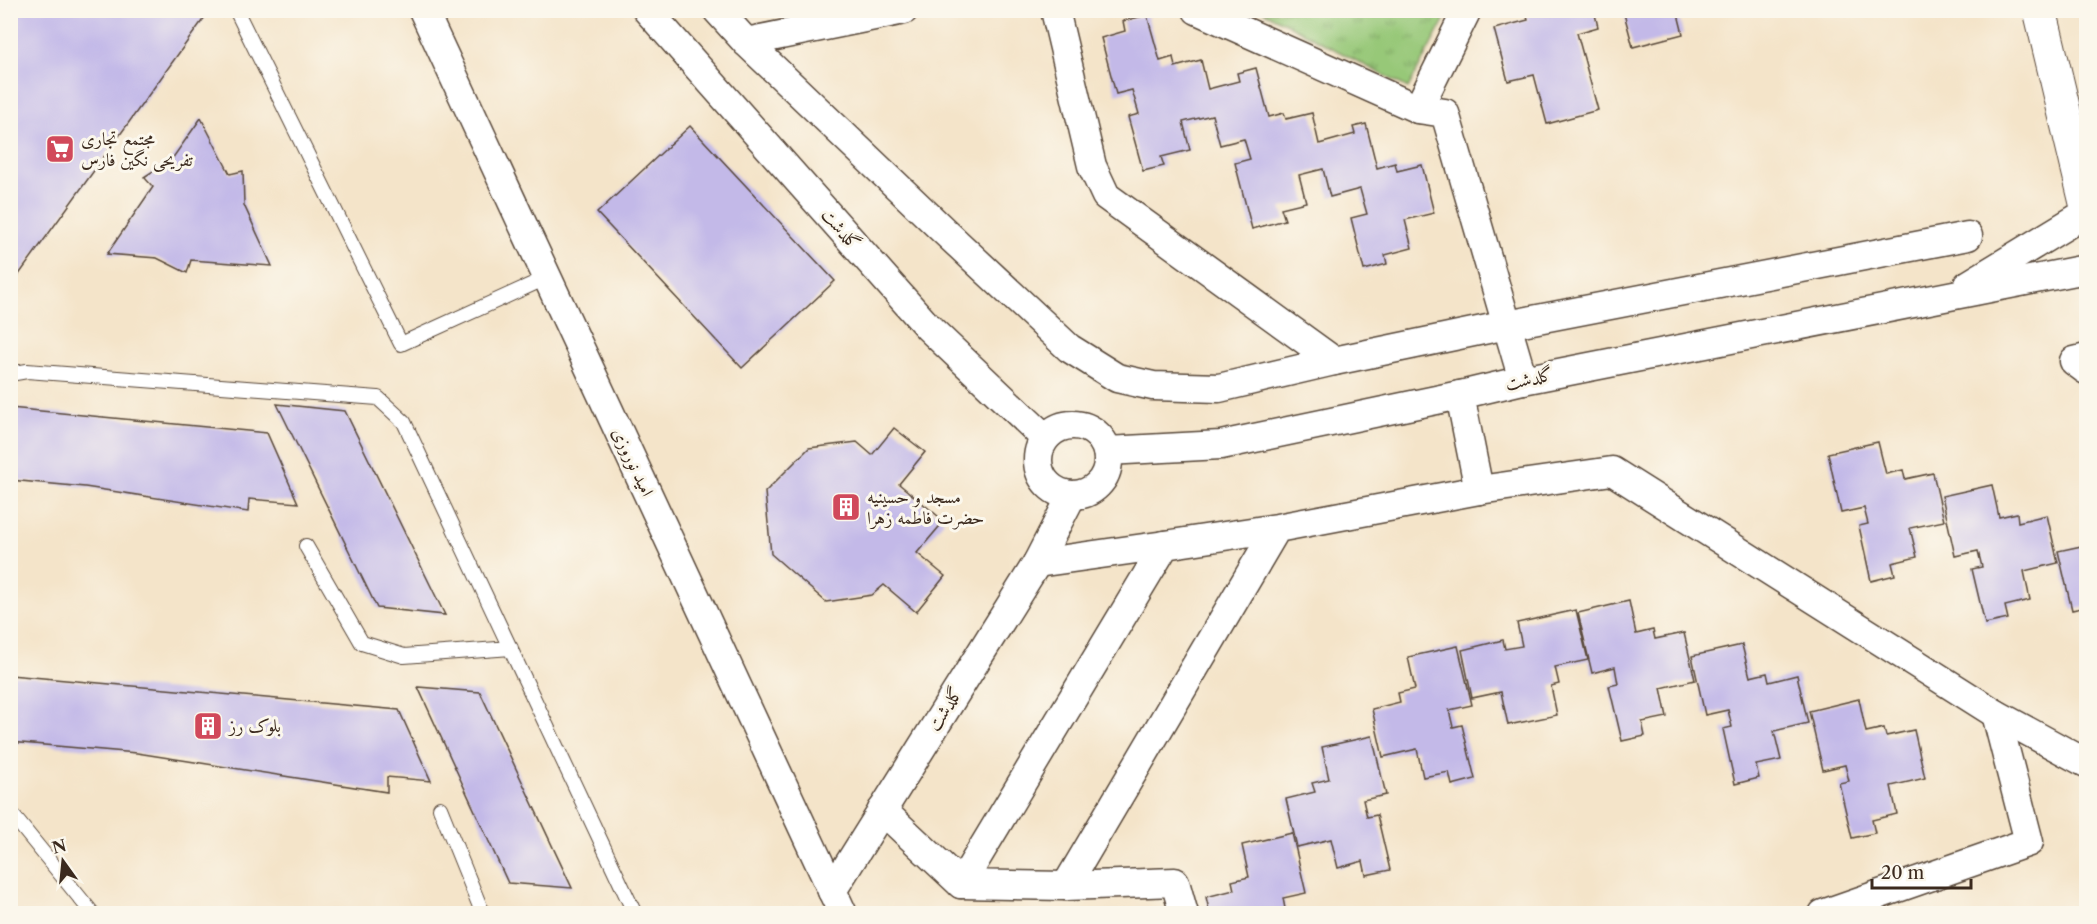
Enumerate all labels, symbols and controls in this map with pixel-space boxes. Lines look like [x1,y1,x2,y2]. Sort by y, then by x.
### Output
place label: مجتمع تجاری تفریحی نگین فارس [81,128,193,172]
supermarket icon: مجتمع تجاری تفریحی نگین فارس [44,133,76,165]
street label: گلدشت [817,204,865,254]
street label: گلدشت [1503,363,1555,395]
street label: امید نوروزی [607,424,659,500]
place label: مسجد و حسینیه حضرت فاطمه زهرا [867,486,984,530]
building icon: مسجد و حسینیه حضرت فاطمه زهرا [830,491,862,523]
street label: گلدشت [923,683,967,735]
building icon: بلوک رز [192,710,224,742]
place label: بلوک رز [227,715,281,737]
north arrow [33,831,93,891]
text: N [50,835,69,858]
scale bar [1872,852,1971,890]
text: 20 m [1881,862,1925,884]

